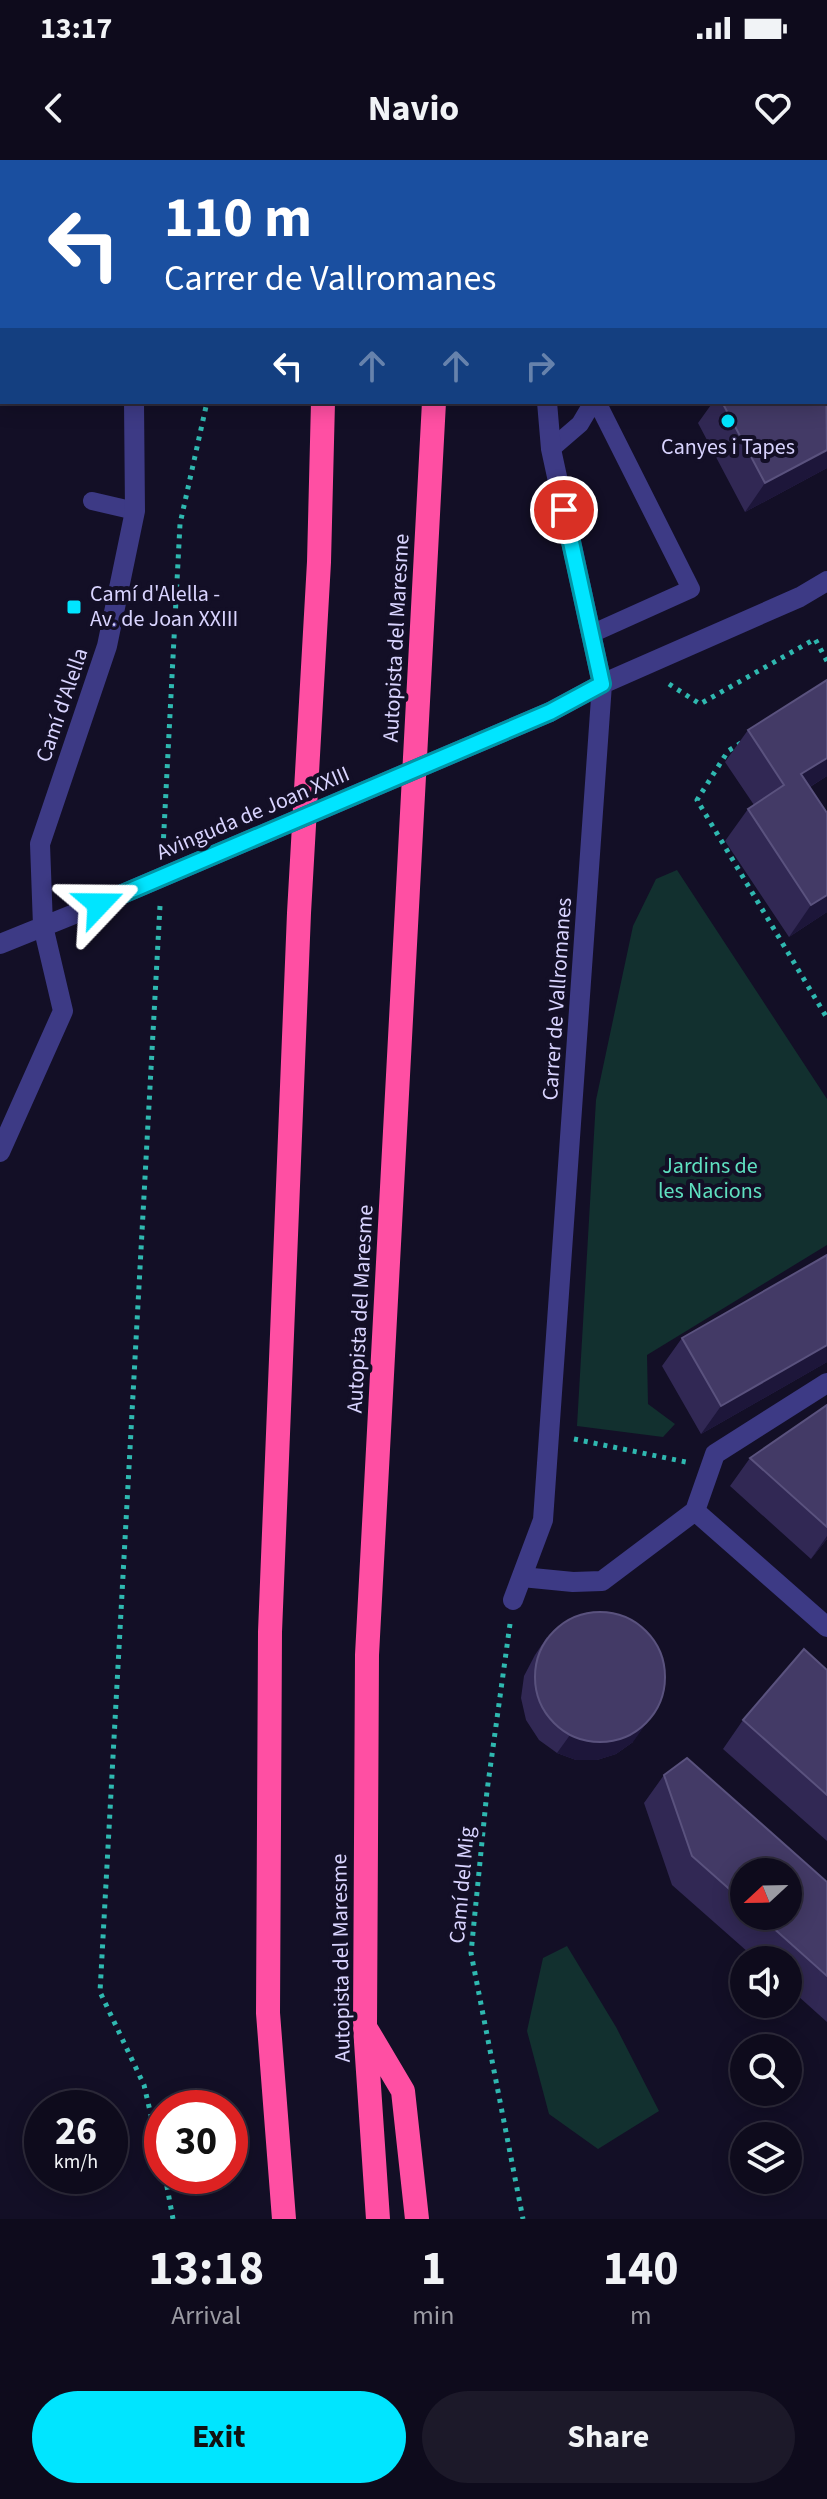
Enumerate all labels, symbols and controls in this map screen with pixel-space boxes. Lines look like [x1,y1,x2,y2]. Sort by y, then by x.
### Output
text: 13:17 [40,7,112,50]
text: Navio [368,83,459,134]
icon: back [32,86,76,130]
icon: heart [751,86,795,130]
text: 110 m [164,179,312,258]
icon: left [32,192,136,296]
text: Carrer de Vallromanes [164,253,496,304]
icon: left [266,344,310,388]
icon: ahead [350,344,394,388]
icon: ahead [434,344,478,388]
icon: right [518,344,562,388]
marker: Canyes i Tapes [719,412,737,430]
place label: Canyes i Tapes [661,431,795,463]
pin [530,476,598,544]
icon: arrive [542,488,586,532]
street label: Autopista del Maresme [375,533,417,743]
place label: Camí d'Alella - Av. de Joan XXIII [90,578,238,635]
marker: Camí d'Alella - Av. de Joan XXIII [65,598,83,616]
street label: Camí d'Alella [28,644,96,766]
street label: Avinguda de Joan XXIII [151,758,355,868]
position arrow [57,862,141,946]
street label: Carrer de Vallromanes [534,897,580,1101]
park label: Jardins de les Nacions [658,1150,762,1207]
street label: Autopista del Maresme [339,1204,381,1414]
street label: Camí del Mig [441,1825,483,1945]
street label: Autopista del Maresme [323,1853,359,2063]
north arrow [730,1858,802,1930]
map controls [730,1858,802,2194]
button: sound [730,1946,802,2018]
button: search [730,2034,802,2106]
speed limit sign: 30 [144,2090,248,2194]
text: 26 [55,2103,97,2160]
button: layers [730,2122,802,2194]
text: km/h [54,2148,98,2176]
text: 13:18 [148,2235,264,2303]
text: 1 [421,2235,446,2303]
text: 140 [603,2235,679,2303]
text: Arrival [171,2297,241,2334]
text: min [412,2297,454,2334]
text: m [630,2297,651,2334]
button: Exit [32,2391,406,2483]
button: Share [422,2391,795,2483]

